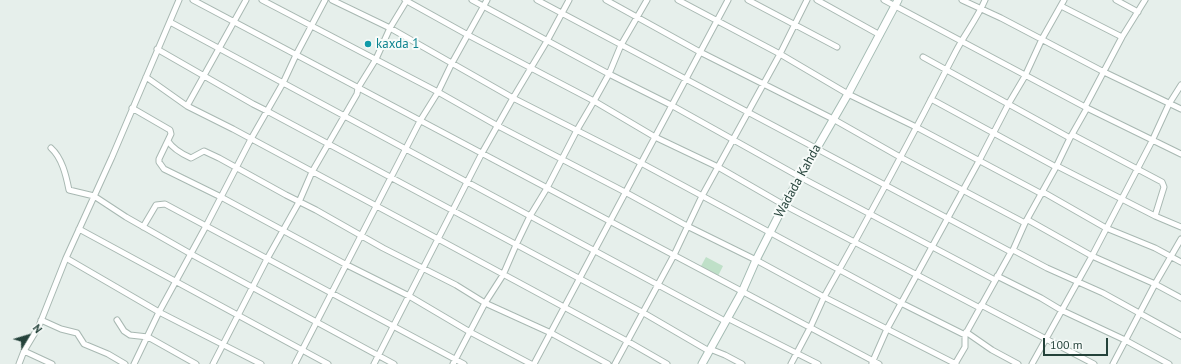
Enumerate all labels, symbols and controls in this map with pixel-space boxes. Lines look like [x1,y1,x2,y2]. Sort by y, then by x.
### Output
place label: kaxda 1 [376,36,419,52]
marker: kaxda 1 [363,39,373,49]
street label: Wadada Kahda [771,142,825,220]
north arrow [8,316,48,356]
text: N [30,321,45,336]
scale bar [1045,330,1110,356]
text: 100 m [1050,337,1083,352]

